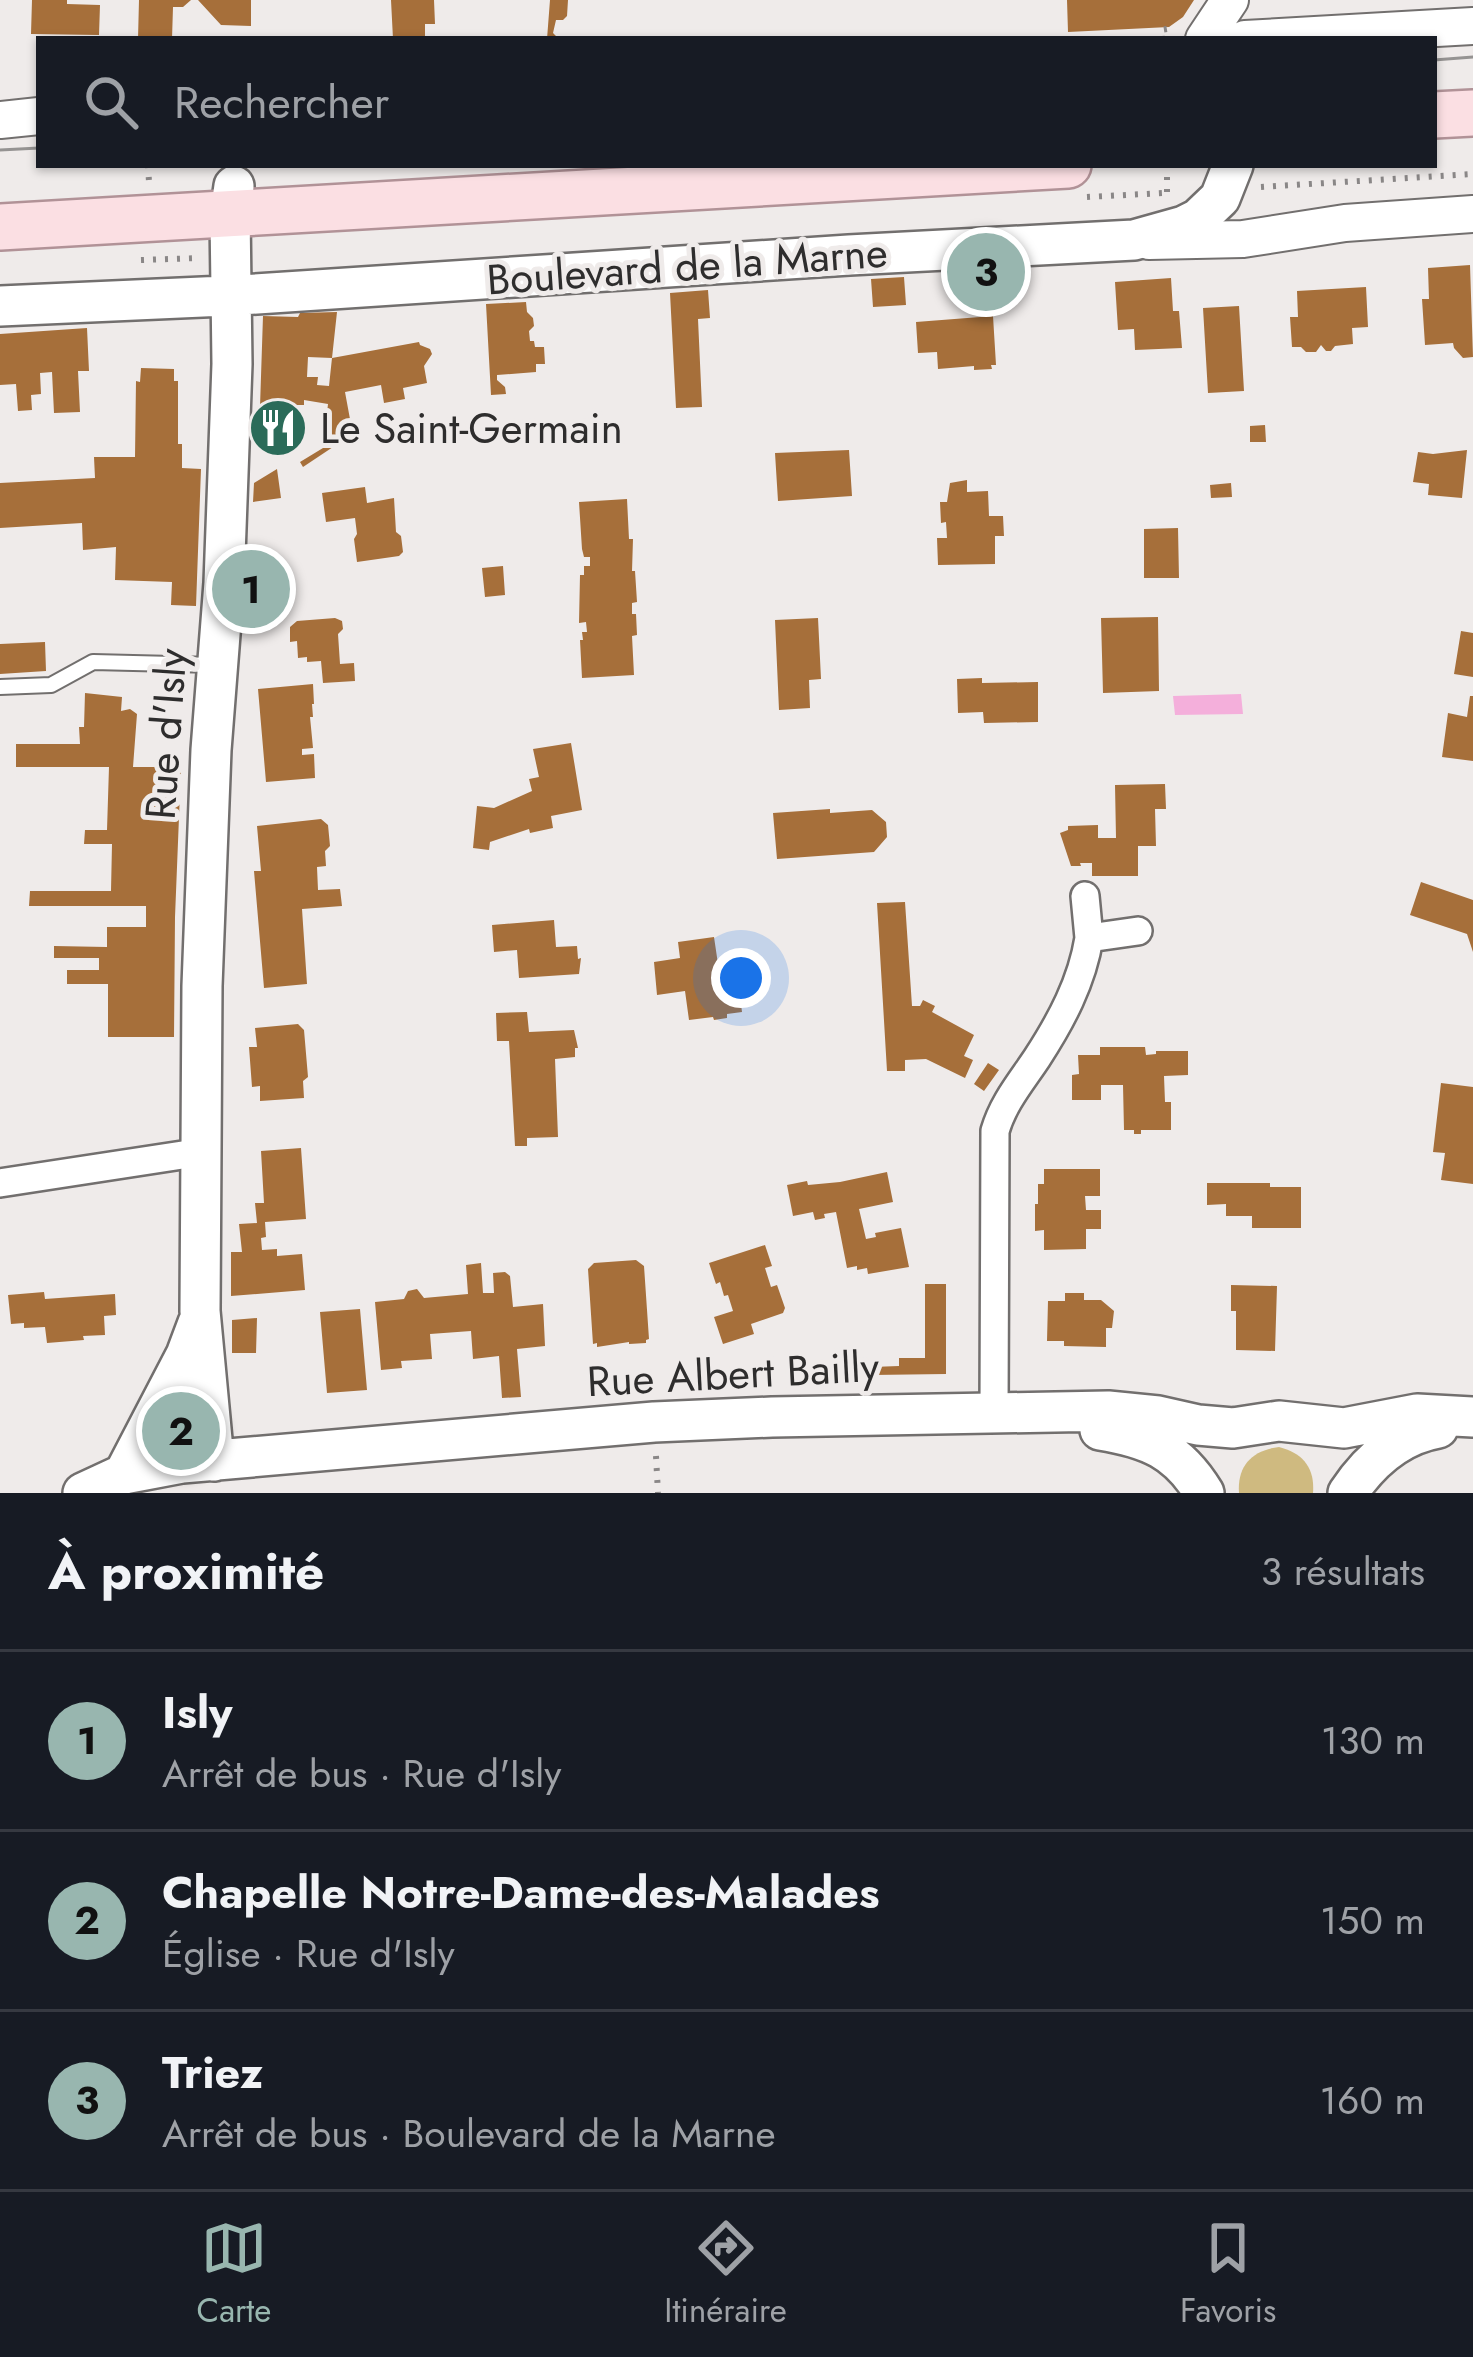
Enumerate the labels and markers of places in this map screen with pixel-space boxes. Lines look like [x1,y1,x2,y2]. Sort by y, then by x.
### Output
pin: 3 [947,227,1025,317]
restaurant icon: Le Saint-Germain [247,397,309,459]
place label: Le Saint-Germain [320,398,623,459]
pin: 1 [212,544,290,634]
pin: 2 [142,1386,220,1476]

